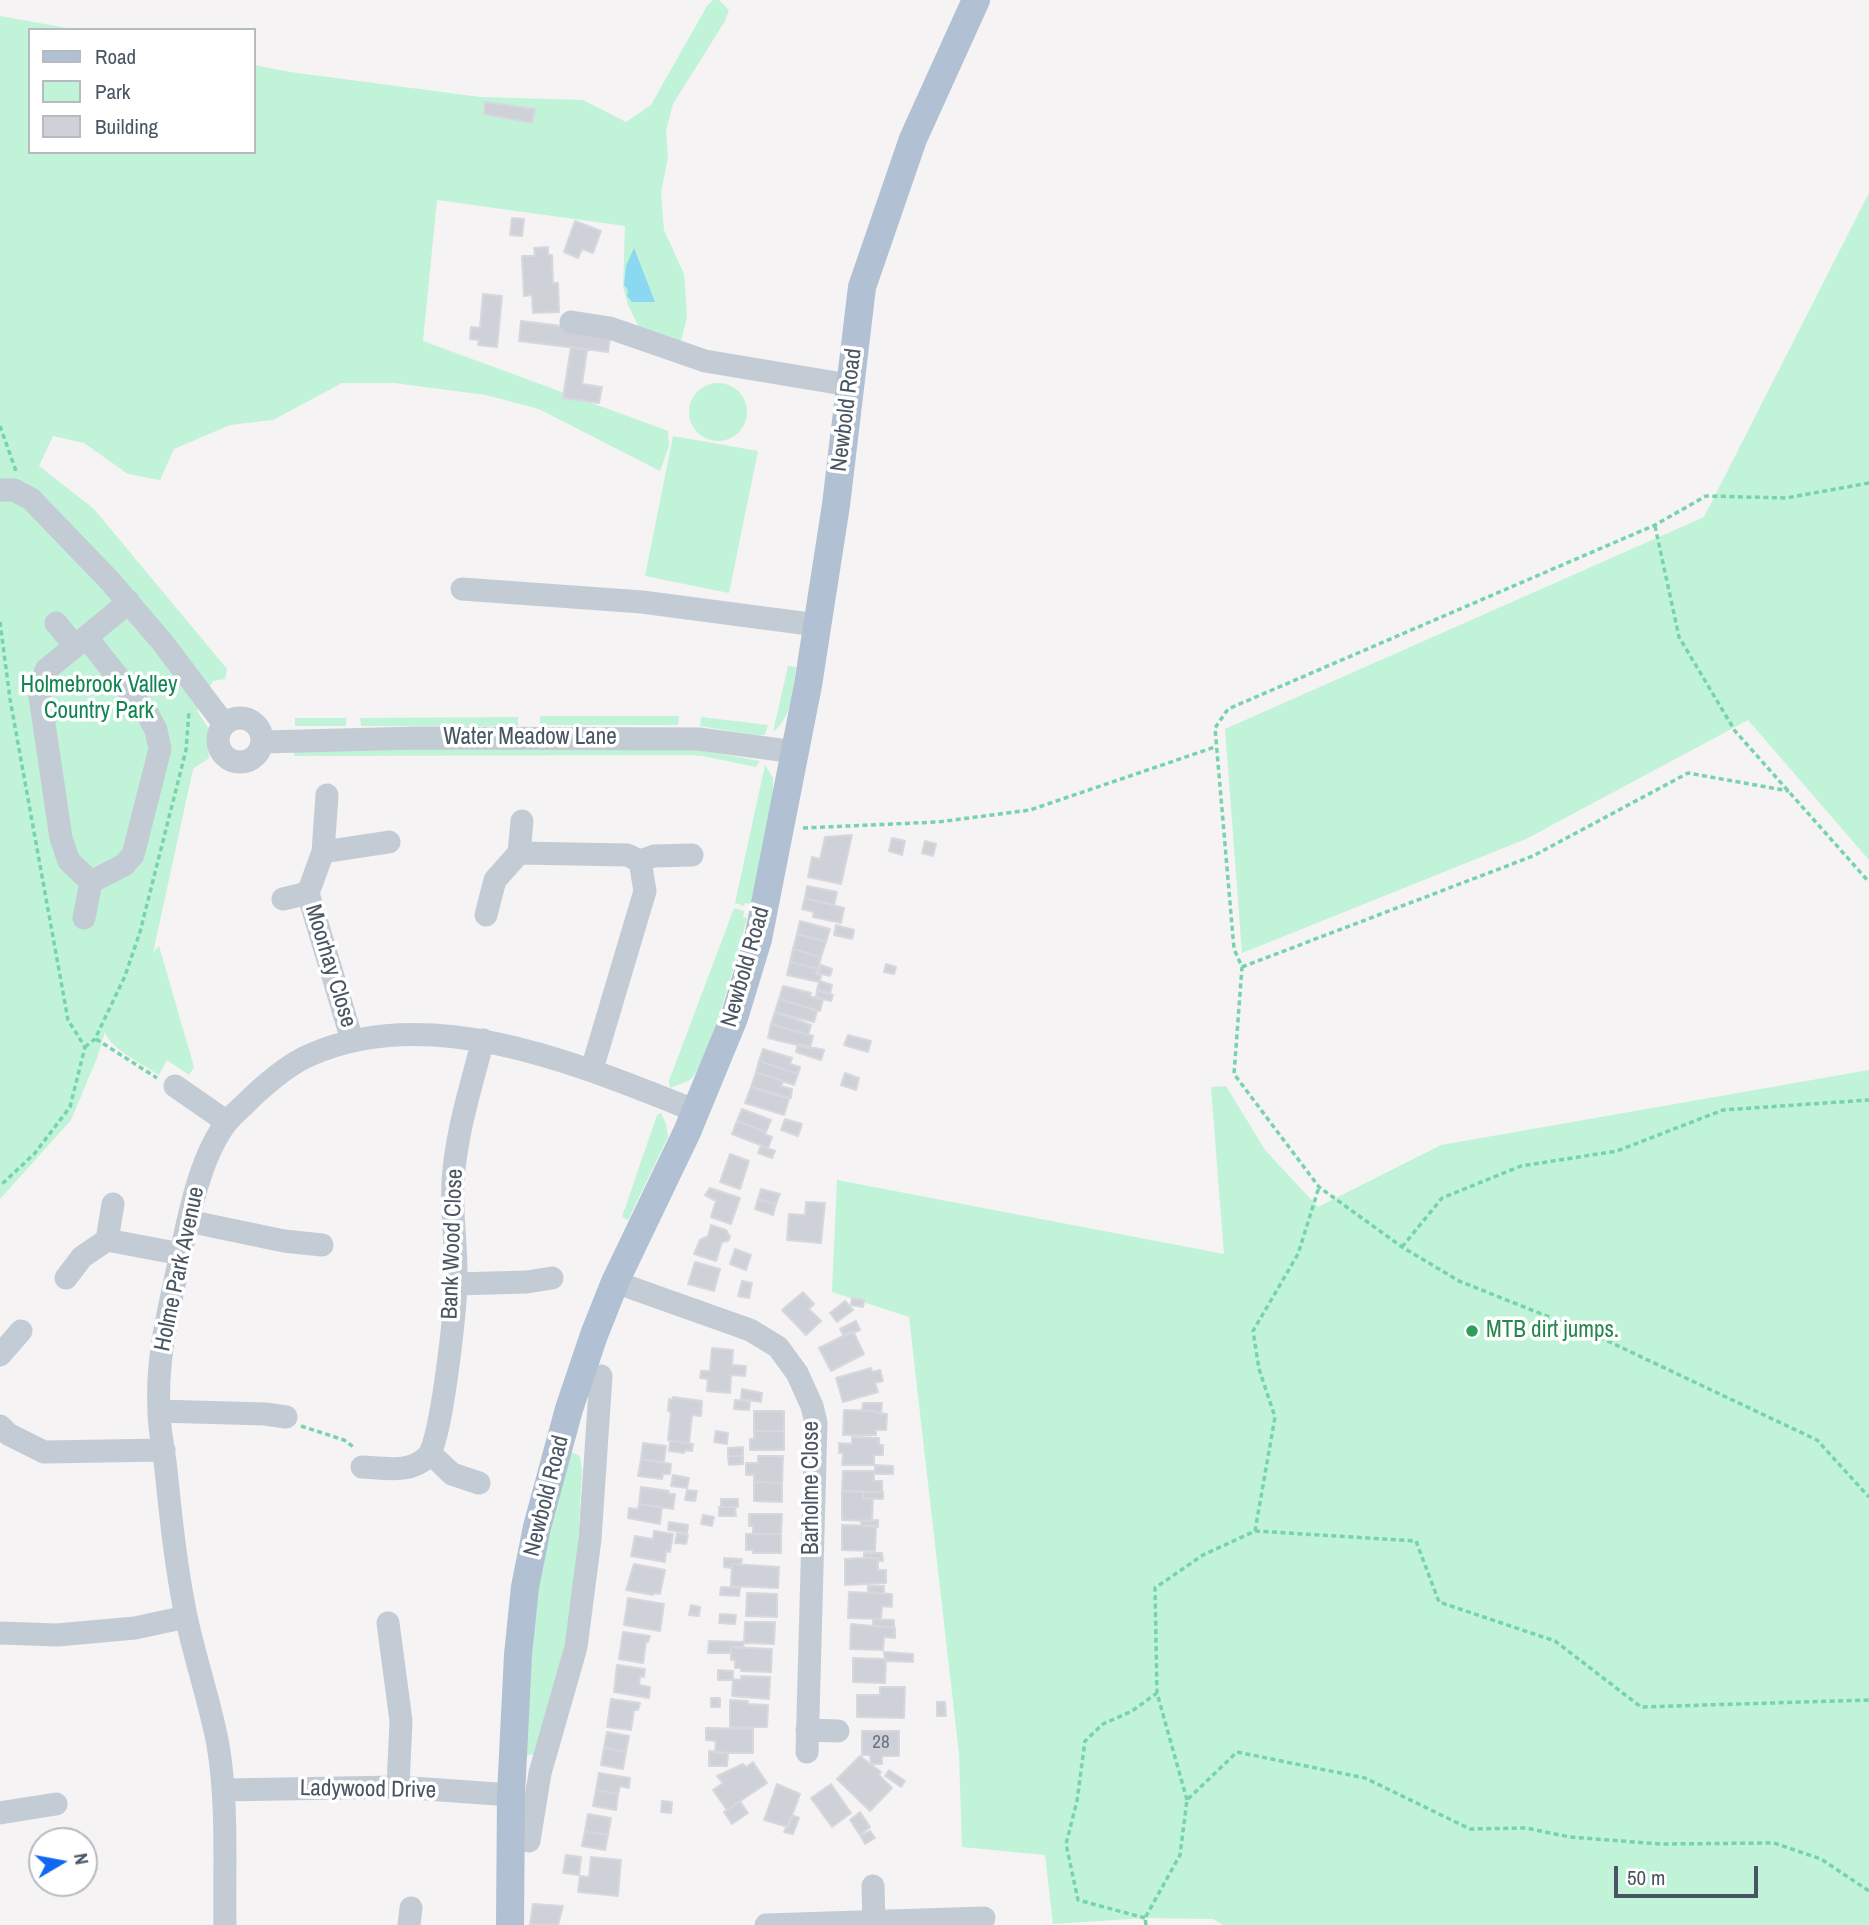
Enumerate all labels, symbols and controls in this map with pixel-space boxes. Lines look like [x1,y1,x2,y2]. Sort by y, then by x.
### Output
legend [28,28,256,154]
text: Road [95,42,136,71]
text: Park [95,77,130,106]
text: Building [95,112,158,141]
street label: Newbold Road [826,347,868,473]
park label: Holmebrook Valley Country Park [21,672,177,726]
street label: Water Meadow Lane [443,724,617,752]
street label: Moorhay Close [298,901,362,1031]
street label: Newbold Road [716,904,776,1030]
street label: Bank Wood Close [437,1168,469,1320]
street label: Holme Park Avenue [149,1184,211,1354]
place label: MTB dirt jumps. [1486,1317,1619,1345]
marker: MTB dirt jumps. [1464,1323,1480,1339]
street label: Barholme Close [798,1421,826,1555]
street label: Newbold Road [519,1433,575,1559]
house number: 28 [872,1732,890,1754]
street label: Ladywood Drive [300,1775,436,1805]
north arrow [28,1827,98,1897]
text: N [68,1851,95,1866]
scale bar [1617,1852,1760,1896]
text: 50 m [1627,1863,1665,1892]

